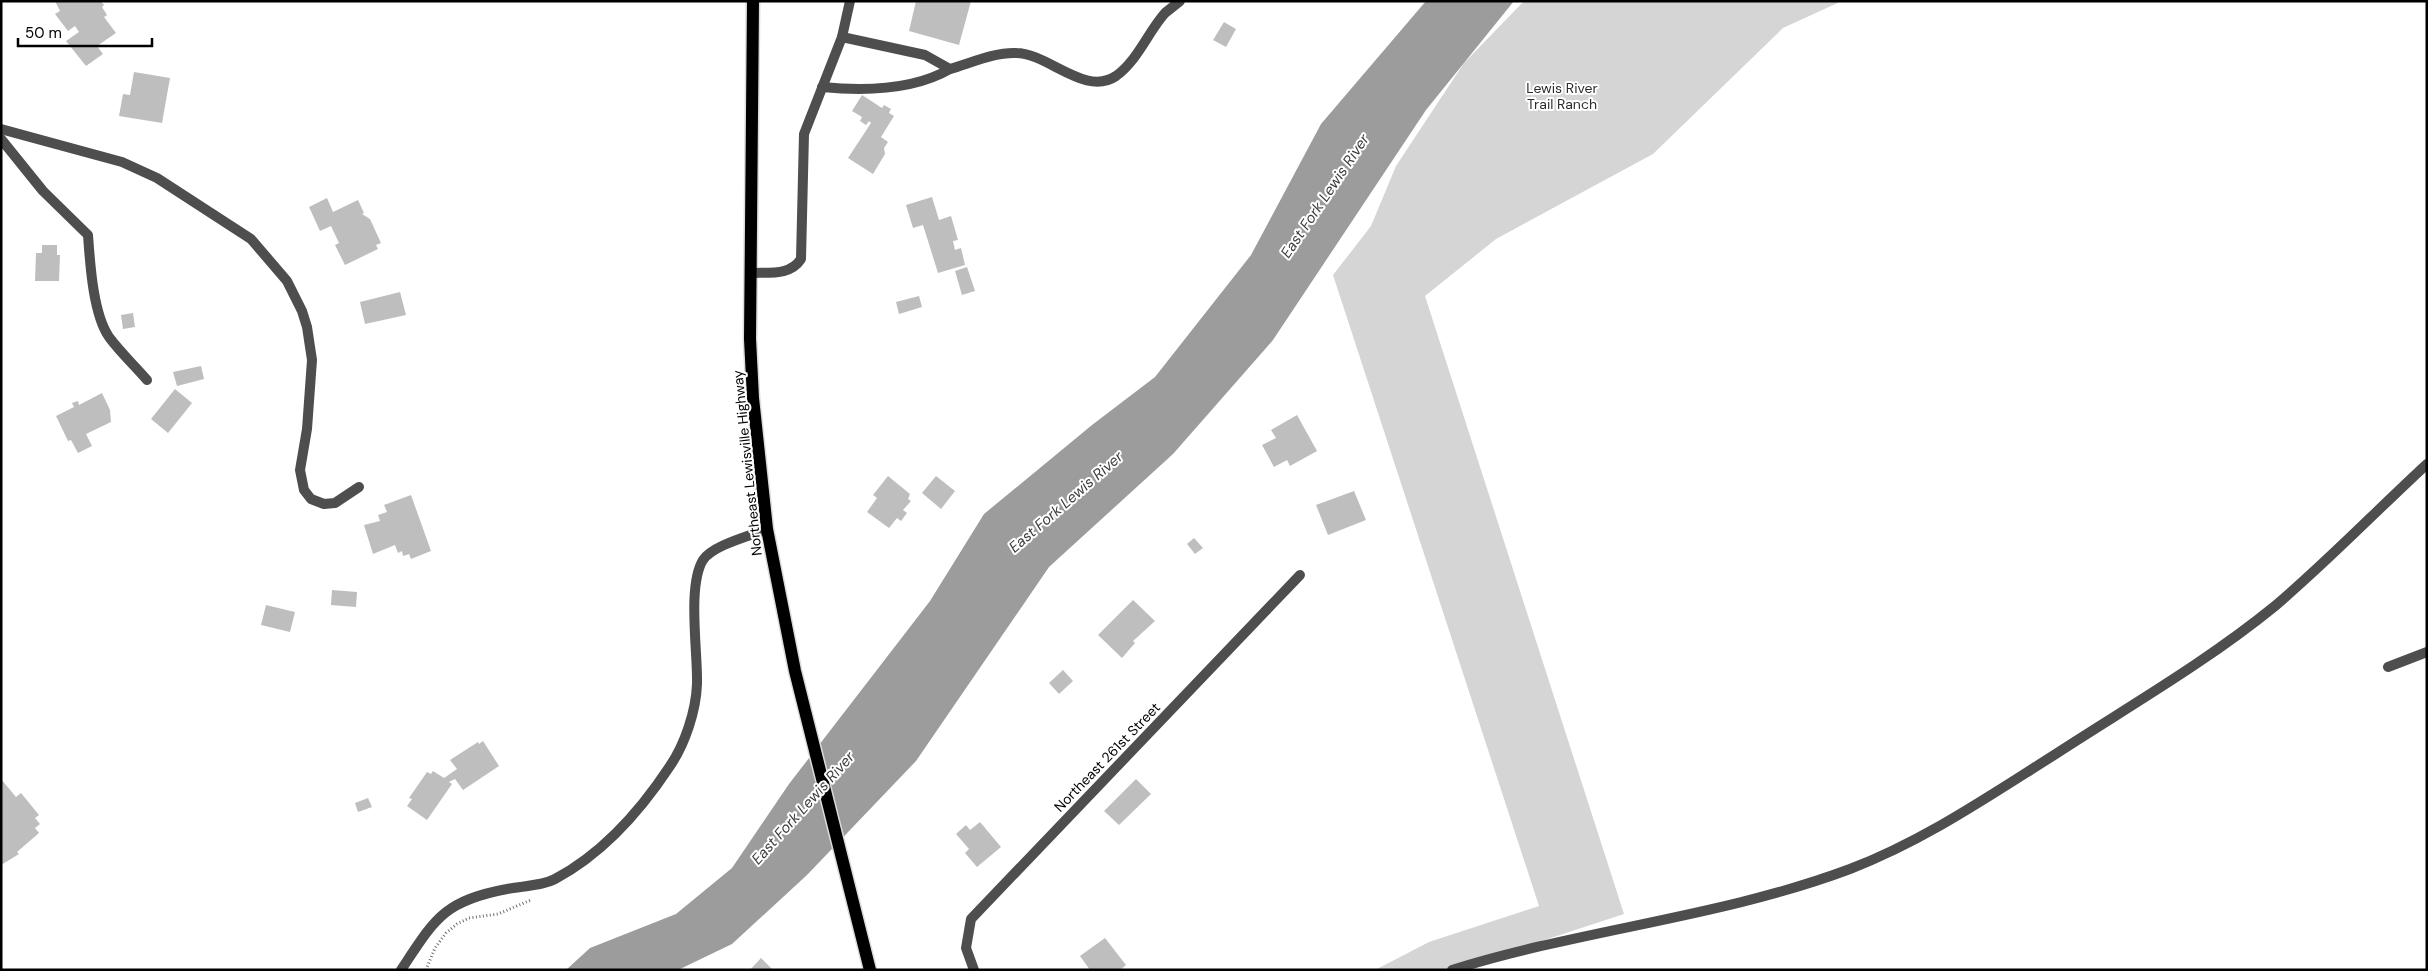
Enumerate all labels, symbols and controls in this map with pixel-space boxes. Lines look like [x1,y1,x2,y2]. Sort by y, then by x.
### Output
scale bar [18,15,151,47]
text: 50 m [25,23,62,43]
park label: Lewis River Trail Ranch [1526,79,1598,113]
water label: East Fork Lewis River [1276,130,1374,262]
street label: Northeast Lewisville Highway [728,369,766,557]
water label: East Fork Lewis River [1005,447,1128,557]
street label: Northeast 261st Street [1050,699,1164,815]
water label: East Fork Lewis River [747,747,859,869]

